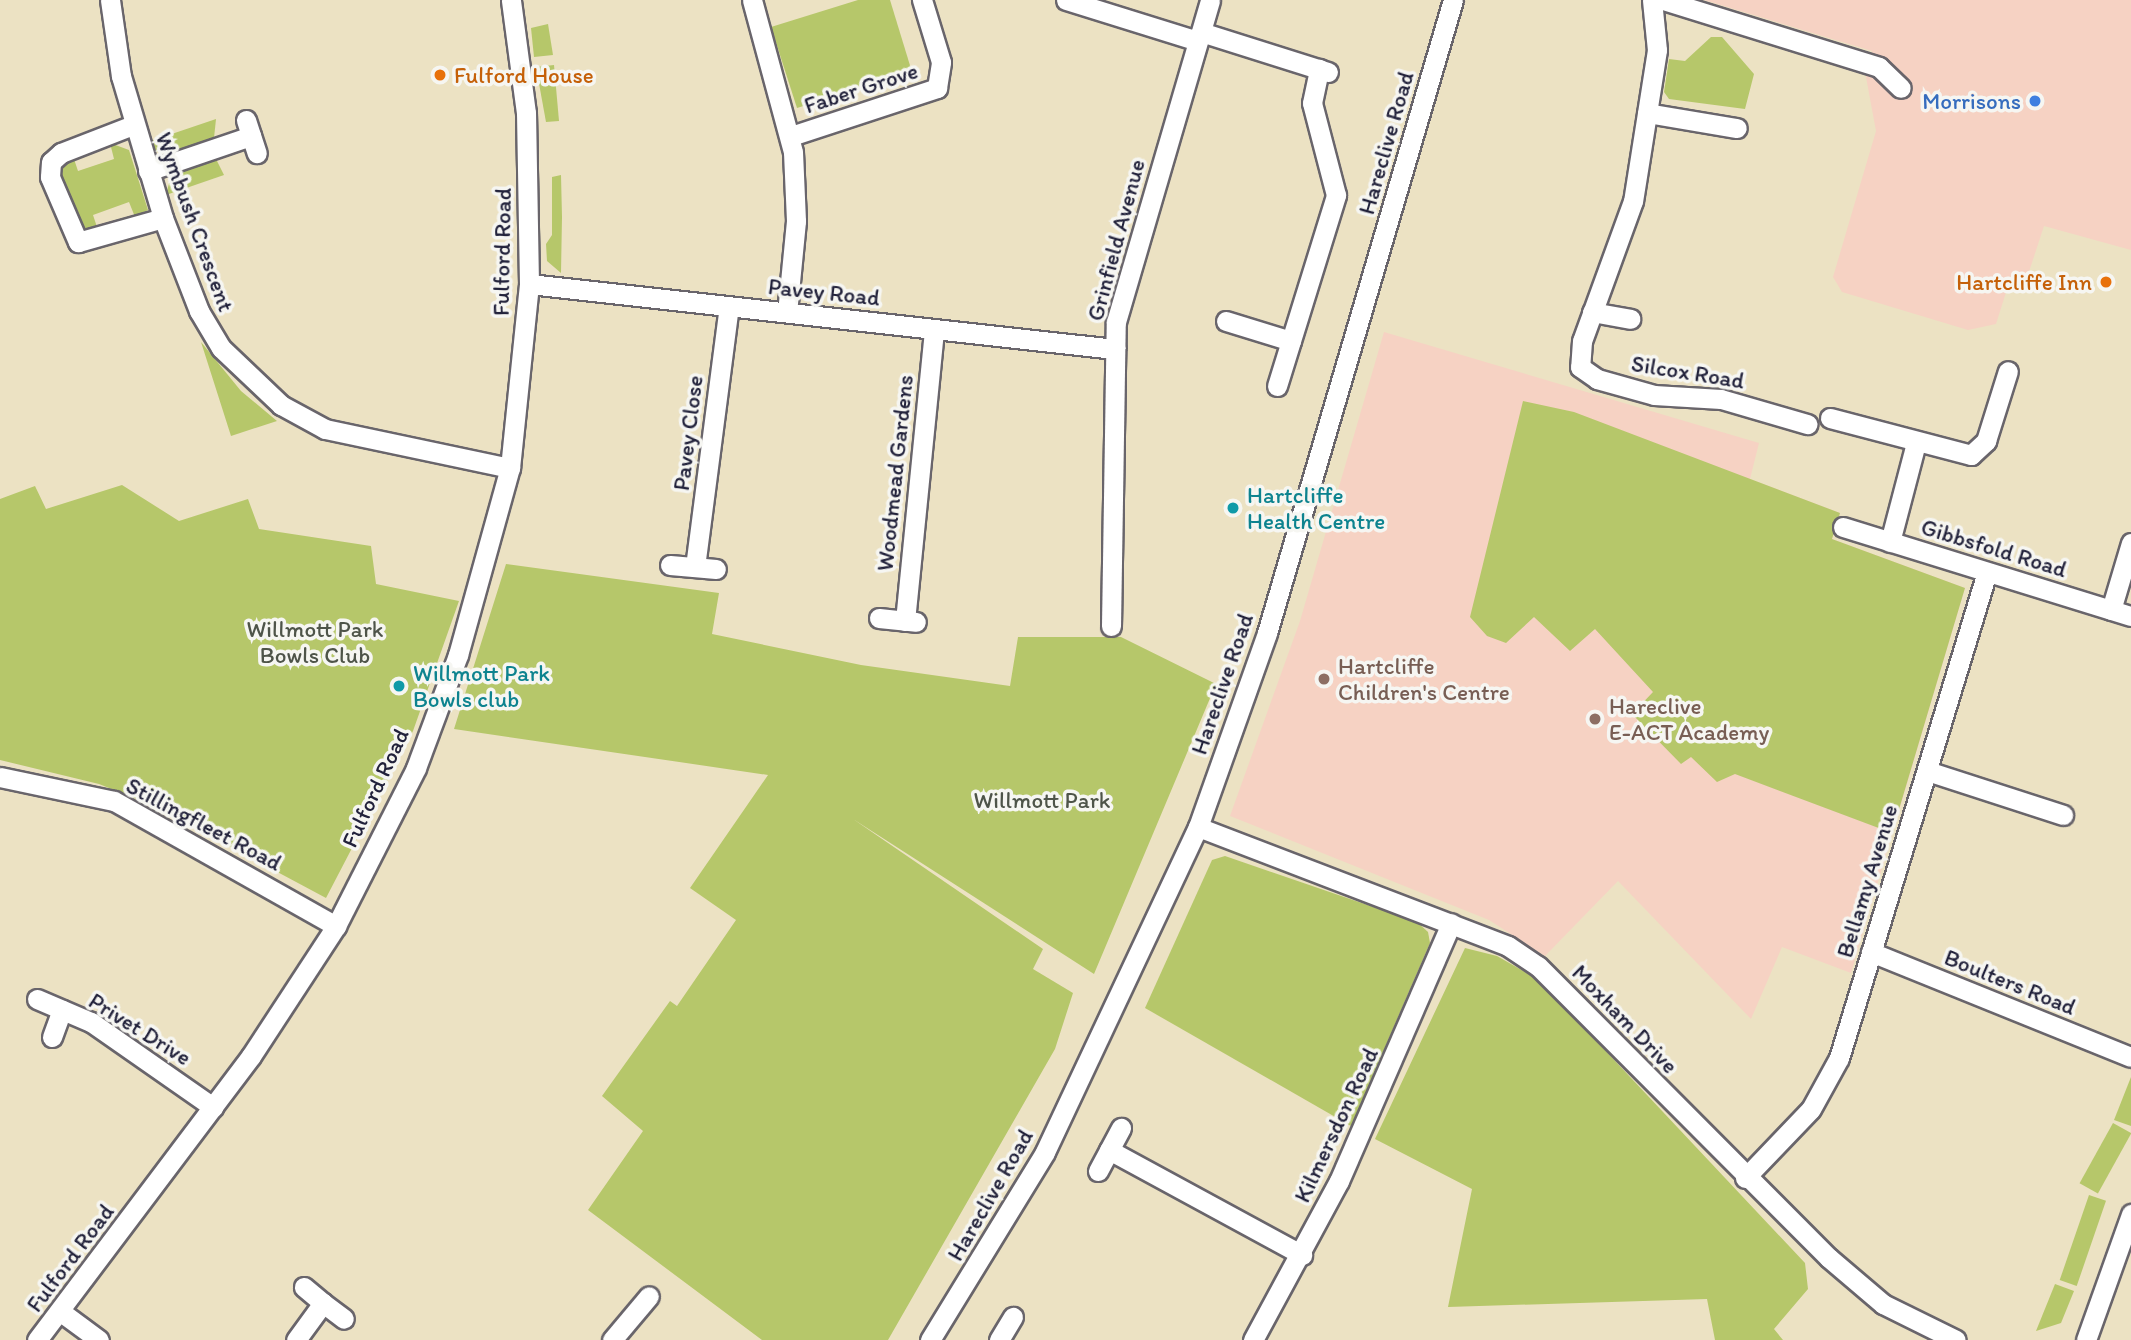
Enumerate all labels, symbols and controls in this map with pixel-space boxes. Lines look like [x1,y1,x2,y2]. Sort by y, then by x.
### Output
street label: Faber Grove [801,57,921,119]
place label: Fulford House [454,61,594,89]
marker: Fulford House [432,67,448,83]
street label: Hareclive Road [1352,68,1420,218]
place label: Morrisons [1922,87,2021,115]
marker: Morrisons [2027,93,2043,109]
street label: Wymbush Crescent [150,129,240,315]
street label: Grinfield Avenue [1081,157,1151,323]
street label: Fulford Road [487,188,517,316]
place label: Hartcliffe Inn [1956,268,2092,296]
street label: Pavey Road [767,272,881,312]
marker: Hartcliffe Inn [2098,274,2114,290]
street label: Silcox Road [1630,349,1746,395]
street label: Woodmead Gardens [871,373,919,573]
street label: Pavey Close [667,374,709,492]
place label: Hartcliffe Health Centre [1247,481,1385,535]
marker: Hartcliffe Health Centre [1225,500,1241,516]
street label: Gibbsfold Road [1918,513,2070,583]
street label: Hareclive Road [1185,610,1259,758]
park label: Willmott Park Bowls Club [247,615,383,669]
place label: Hartcliffe Children's Centre [1338,652,1510,706]
place label: Willmott Park Bowls club [413,659,549,713]
marker: Hartcliffe Children's Centre [1316,671,1332,687]
marker: Willmott Park Bowls club [391,678,407,694]
place label: Hareclive E-ACT Academy [1609,692,1769,746]
marker: Hareclive E-ACT Academy [1587,711,1603,727]
street label: Fulford Road [336,724,414,852]
street label: Stillingfleet Road [122,772,286,876]
park label: Willmott Park [974,786,1110,814]
street label: Bellamy Avenue [1831,802,1903,960]
street label: Boulters Road [1940,943,2080,1021]
street label: Moxham Drive [1566,959,1684,1079]
street label: Privet Drive [84,987,196,1071]
street label: Kilmersdon Road [1288,1043,1384,1207]
street label: Hareclive Road [941,1124,1039,1266]
street label: Fulford Road [21,1199,119,1317]

